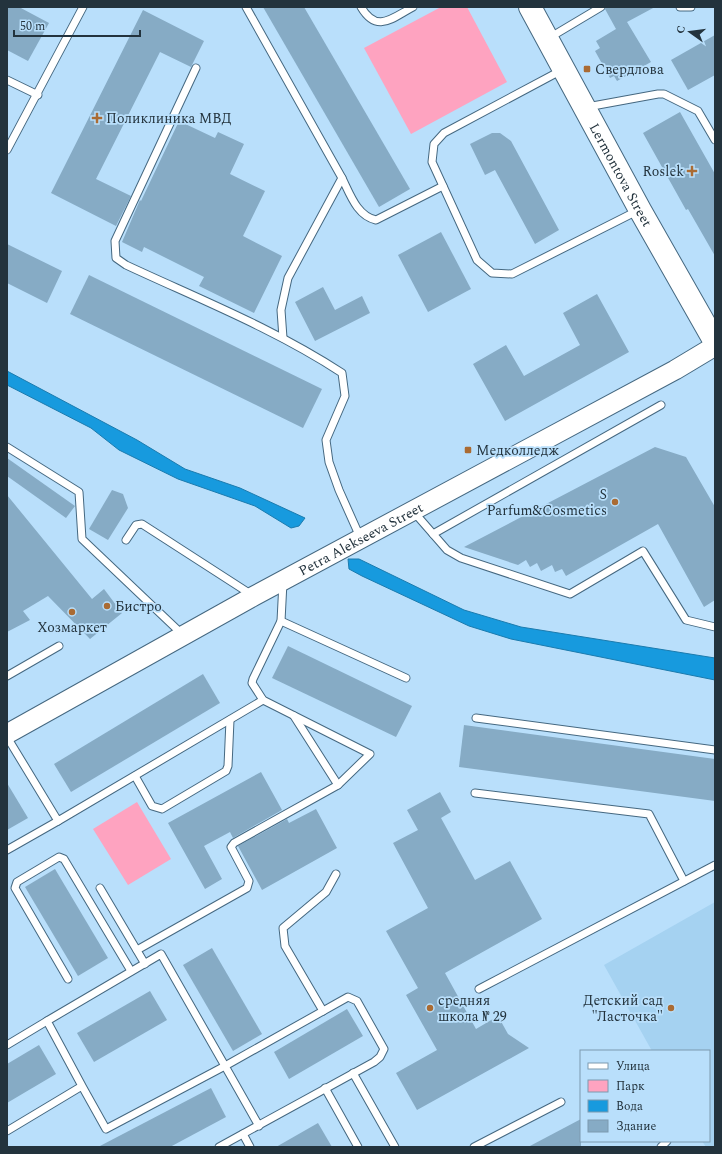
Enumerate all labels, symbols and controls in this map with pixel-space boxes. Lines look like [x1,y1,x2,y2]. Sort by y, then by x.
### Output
scale bar [14,12,140,38]
north arrow [670,12,710,52]
text: 50 m [20,17,45,36]
text: С [672,24,690,36]
place label: Свердлова [595,59,664,80]
marker: Свердлова [582,64,592,74]
place label: Поликлиника МВД [106,108,232,129]
marker: Поликлиника МВД [91,112,103,124]
street label: Lermontova Street [584,119,658,231]
place label: Roslek [642,161,684,182]
marker: Roslek [687,166,697,176]
place label: Медколледж [476,440,559,461]
marker: Медколледж [463,445,473,455]
place label: S Parfum&Cosmetics [487,484,607,521]
street label: Petra Alekseeva Street [295,497,427,581]
marker: S Parfum&Cosmetics [610,497,620,507]
place label: Бистро [115,596,162,617]
marker: Бистро [102,601,112,611]
marker: Хозмаркет [67,607,77,617]
place label: Хозмаркет [37,617,107,638]
place label: средняя школа № 29 [438,990,507,1027]
place label: Детский сад "Ласточка" [583,990,663,1027]
marker: средняя школа № 29 [425,1003,435,1013]
marker: Детский сад "Ласточка" [666,1003,676,1013]
legend [580,1050,710,1142]
text: Улица [616,1057,650,1076]
text: Парк [616,1077,645,1096]
text: Вода [616,1097,643,1116]
text: Здание [616,1117,656,1136]

